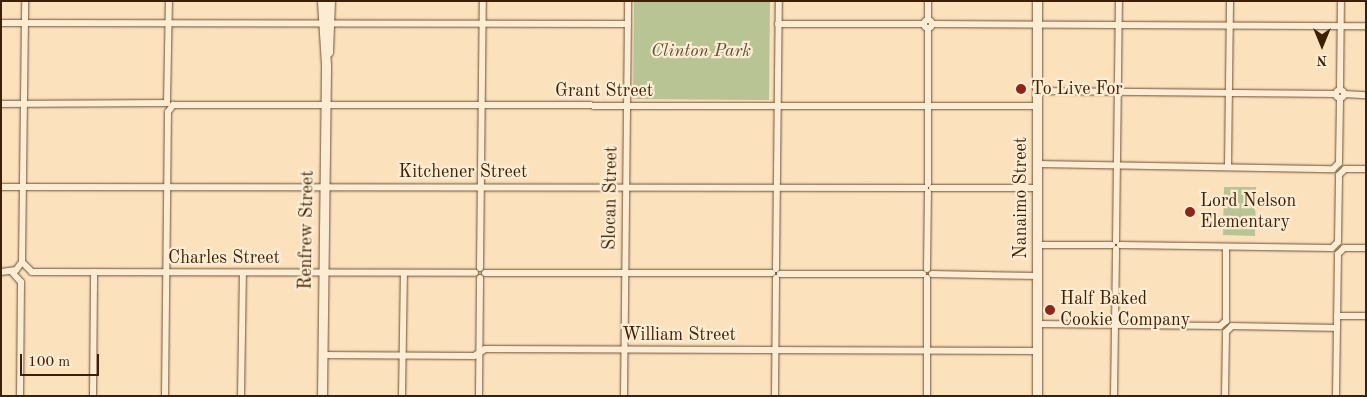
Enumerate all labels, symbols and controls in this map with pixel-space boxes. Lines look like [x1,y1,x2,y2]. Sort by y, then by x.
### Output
north arrow [1297,20,1347,70]
park label: Clinton Park [651,40,751,62]
text: N [1317,53,1327,67]
place label: To Live For [1031,78,1123,100]
street label: Grant Street [555,80,653,102]
marker: To Live For [1015,83,1027,95]
street label: Nanaimo Street [1010,137,1032,259]
street label: Slocan Street [599,146,623,250]
street label: Kitchener Street [399,161,527,183]
street label: Renfrew Street [295,170,319,290]
place label: Lord Nelson Elementary [1200,191,1296,233]
marker: Lord Nelson Elementary [1184,206,1196,218]
street label: Charles Street [168,247,280,269]
place label: Half Baked Cookie Company [1060,289,1190,332]
marker: Half Baked Cookie Company [1044,304,1056,316]
street label: William Street [622,324,736,346]
scale bar [22,344,101,376]
text: 100 m [28,355,70,370]

